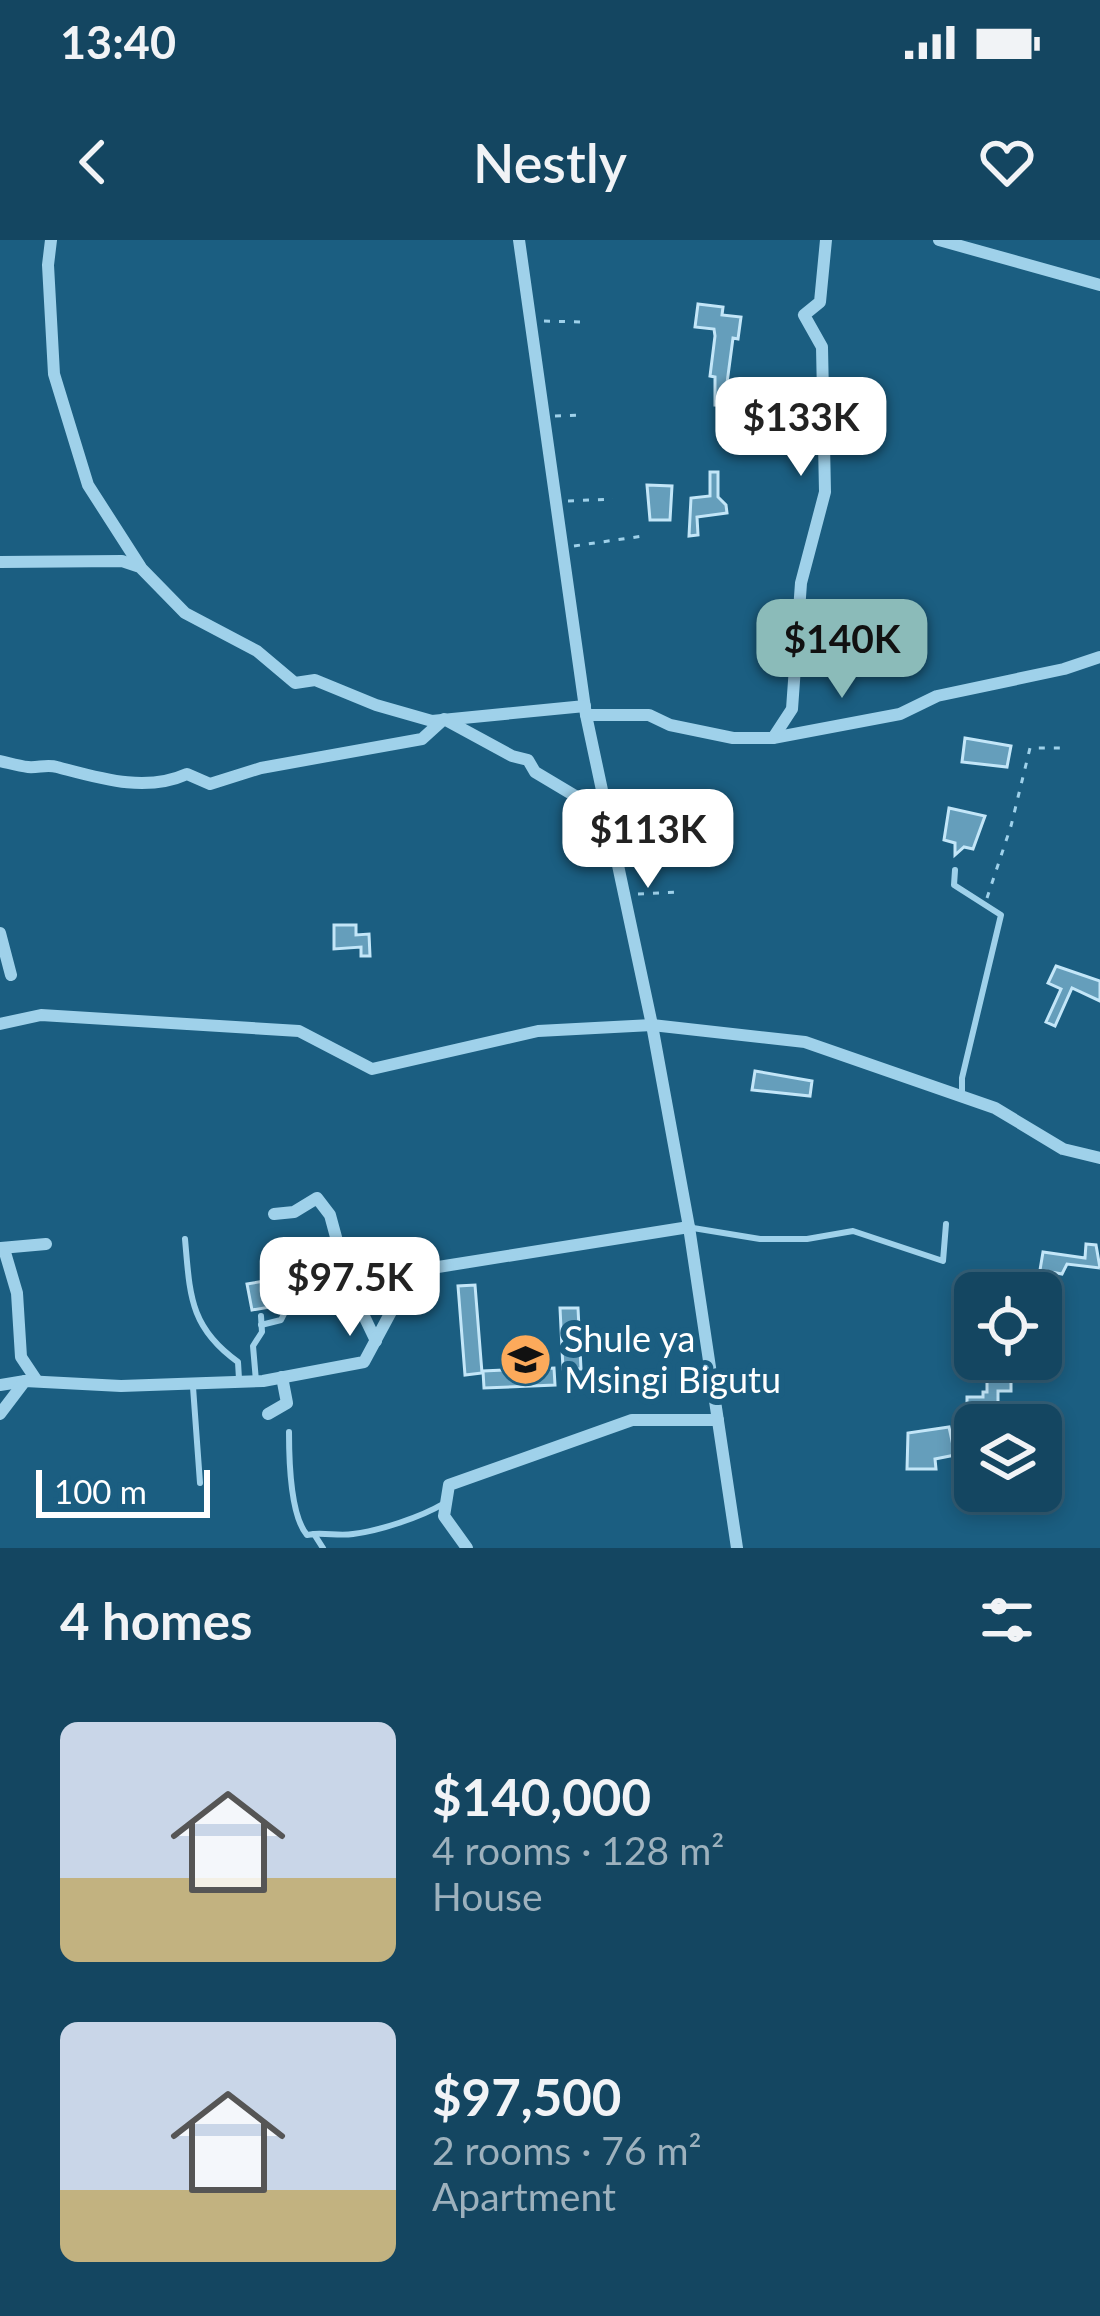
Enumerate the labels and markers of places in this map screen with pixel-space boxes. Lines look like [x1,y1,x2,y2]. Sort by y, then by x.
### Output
pin: $133K [717,377,885,479]
pin: $140K [758,599,926,701]
pin: $113K [564,789,732,891]
pin: $97.5K [252,1237,448,1339]
place label: Shule ya Msingi Bigutu [564,1316,781,1401]
school or university icon: Shule ya Msingi Bigutu [497,1331,553,1387]

